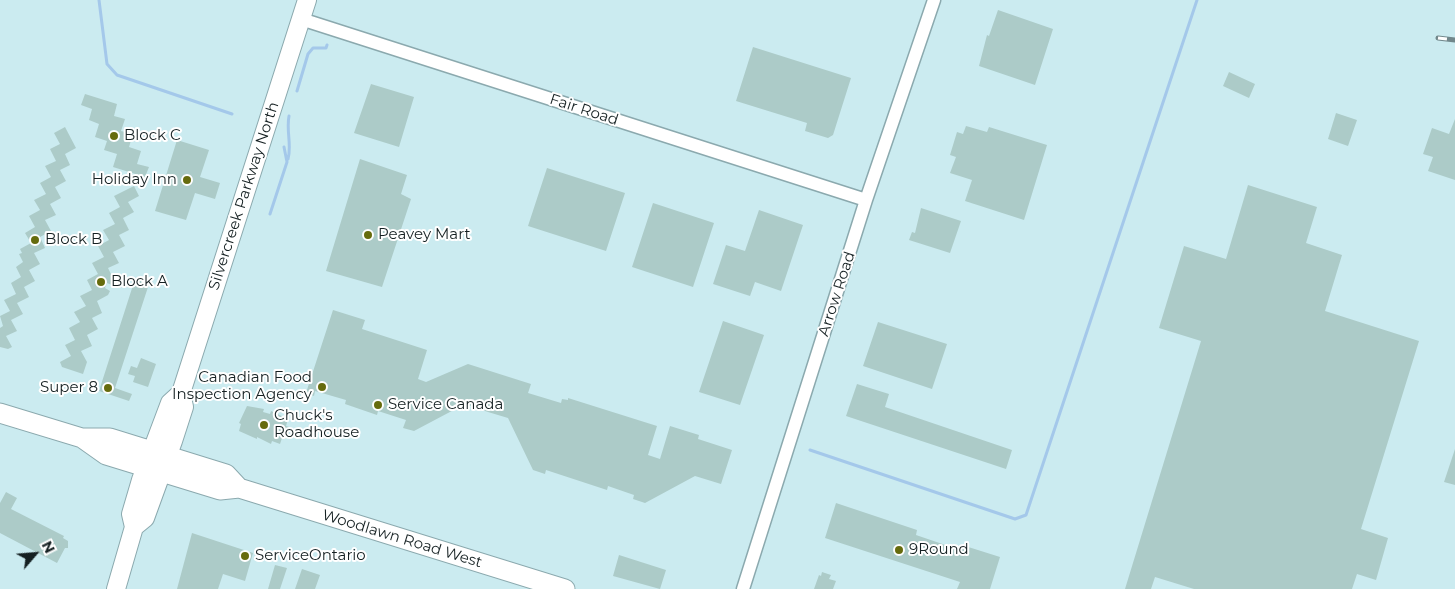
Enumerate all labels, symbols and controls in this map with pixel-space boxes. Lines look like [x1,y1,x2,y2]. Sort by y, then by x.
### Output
street label: Fair Road [547,90,621,130]
street label: Silvercreek Parkway North [205,100,283,292]
place label: Block C [124,127,181,145]
marker: Block C [108,130,120,142]
place label: Holiday Inn [92,171,177,189]
marker: Holiday Inn [181,174,193,186]
place label: Peavey Mart [378,226,471,244]
marker: Peavey Mart [362,229,374,241]
place label: Block B [45,231,102,249]
marker: Block B [29,234,41,246]
street label: Arrow Road [815,249,859,339]
place label: Block A [111,273,168,291]
marker: Block A [95,276,107,288]
place label: Canadian Food Inspection Agency [172,369,312,404]
place label: Super 8 [40,379,98,397]
marker: Canadian Food Inspection Agency [316,381,328,393]
marker: Super 8 [102,382,114,394]
place label: Service Canada [388,396,503,414]
marker: Service Canada [372,399,384,411]
place label: Chuck's Roadhouse [274,407,359,442]
marker: Chuck's Roadhouse [258,419,270,431]
street label: Woodlawn Road West [320,506,484,572]
north arrow [10,529,60,579]
text: N [38,538,59,556]
place label: 9Round [909,541,969,559]
marker: 9Round [893,544,905,556]
place label: ServiceOntario [255,547,366,565]
marker: ServiceOntario [239,550,251,562]

